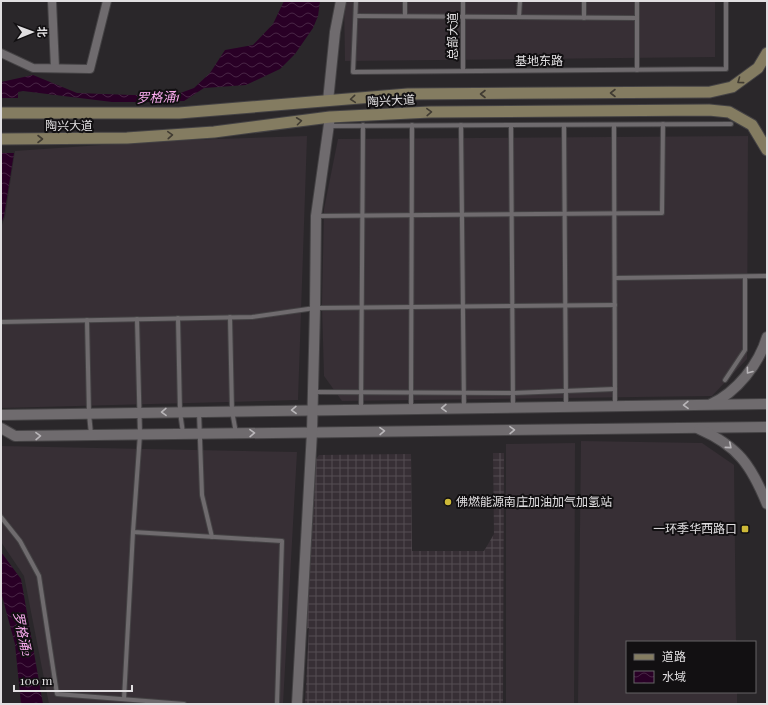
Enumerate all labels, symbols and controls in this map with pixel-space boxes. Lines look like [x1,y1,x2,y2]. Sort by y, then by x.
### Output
north arrow [12,12,52,52]
street label: 总部大道 [444,12,460,60]
text: 北 [35,26,50,37]
street label: 基地东路 [515,52,563,68]
one-way arrow [738,76,745,83]
water label: 罗格涌1 [136,87,181,106]
one-way arrow [610,89,616,97]
one-way arrow [480,90,486,98]
street label: 陶兴大道 [367,91,415,109]
one-way arrow [350,94,356,103]
one-way arrow [426,108,432,116]
street label: 陶兴大道 [45,117,93,133]
one-way arrow [296,117,302,126]
one-way arrow [167,131,173,140]
one-way arrow [37,135,43,143]
one-way arrow [747,366,754,373]
one-way arrow [683,401,689,409]
one-way arrow [441,404,447,412]
one-way arrow [291,406,297,414]
one-way arrow [161,408,167,416]
one-way arrow [509,425,515,434]
one-way arrow [379,427,385,435]
one-way arrow [249,429,255,437]
one-way arrow [35,431,41,440]
one-way arrow [724,442,732,449]
place label: 佛燃能源南庄加油加气加氢站 [456,493,612,509]
marker: 佛燃能源南庄加油加气加氢站 [443,497,453,507]
place label: 一环季华西路口 [653,520,737,536]
marker: 一环季华西路口 [740,524,750,534]
water label: 罗格涌2 [10,610,37,658]
legend [626,641,756,693]
text: 道路 [662,648,686,664]
scale bar [14,667,132,693]
text: 水域 [662,668,686,684]
text: 100 m [20,672,53,688]

